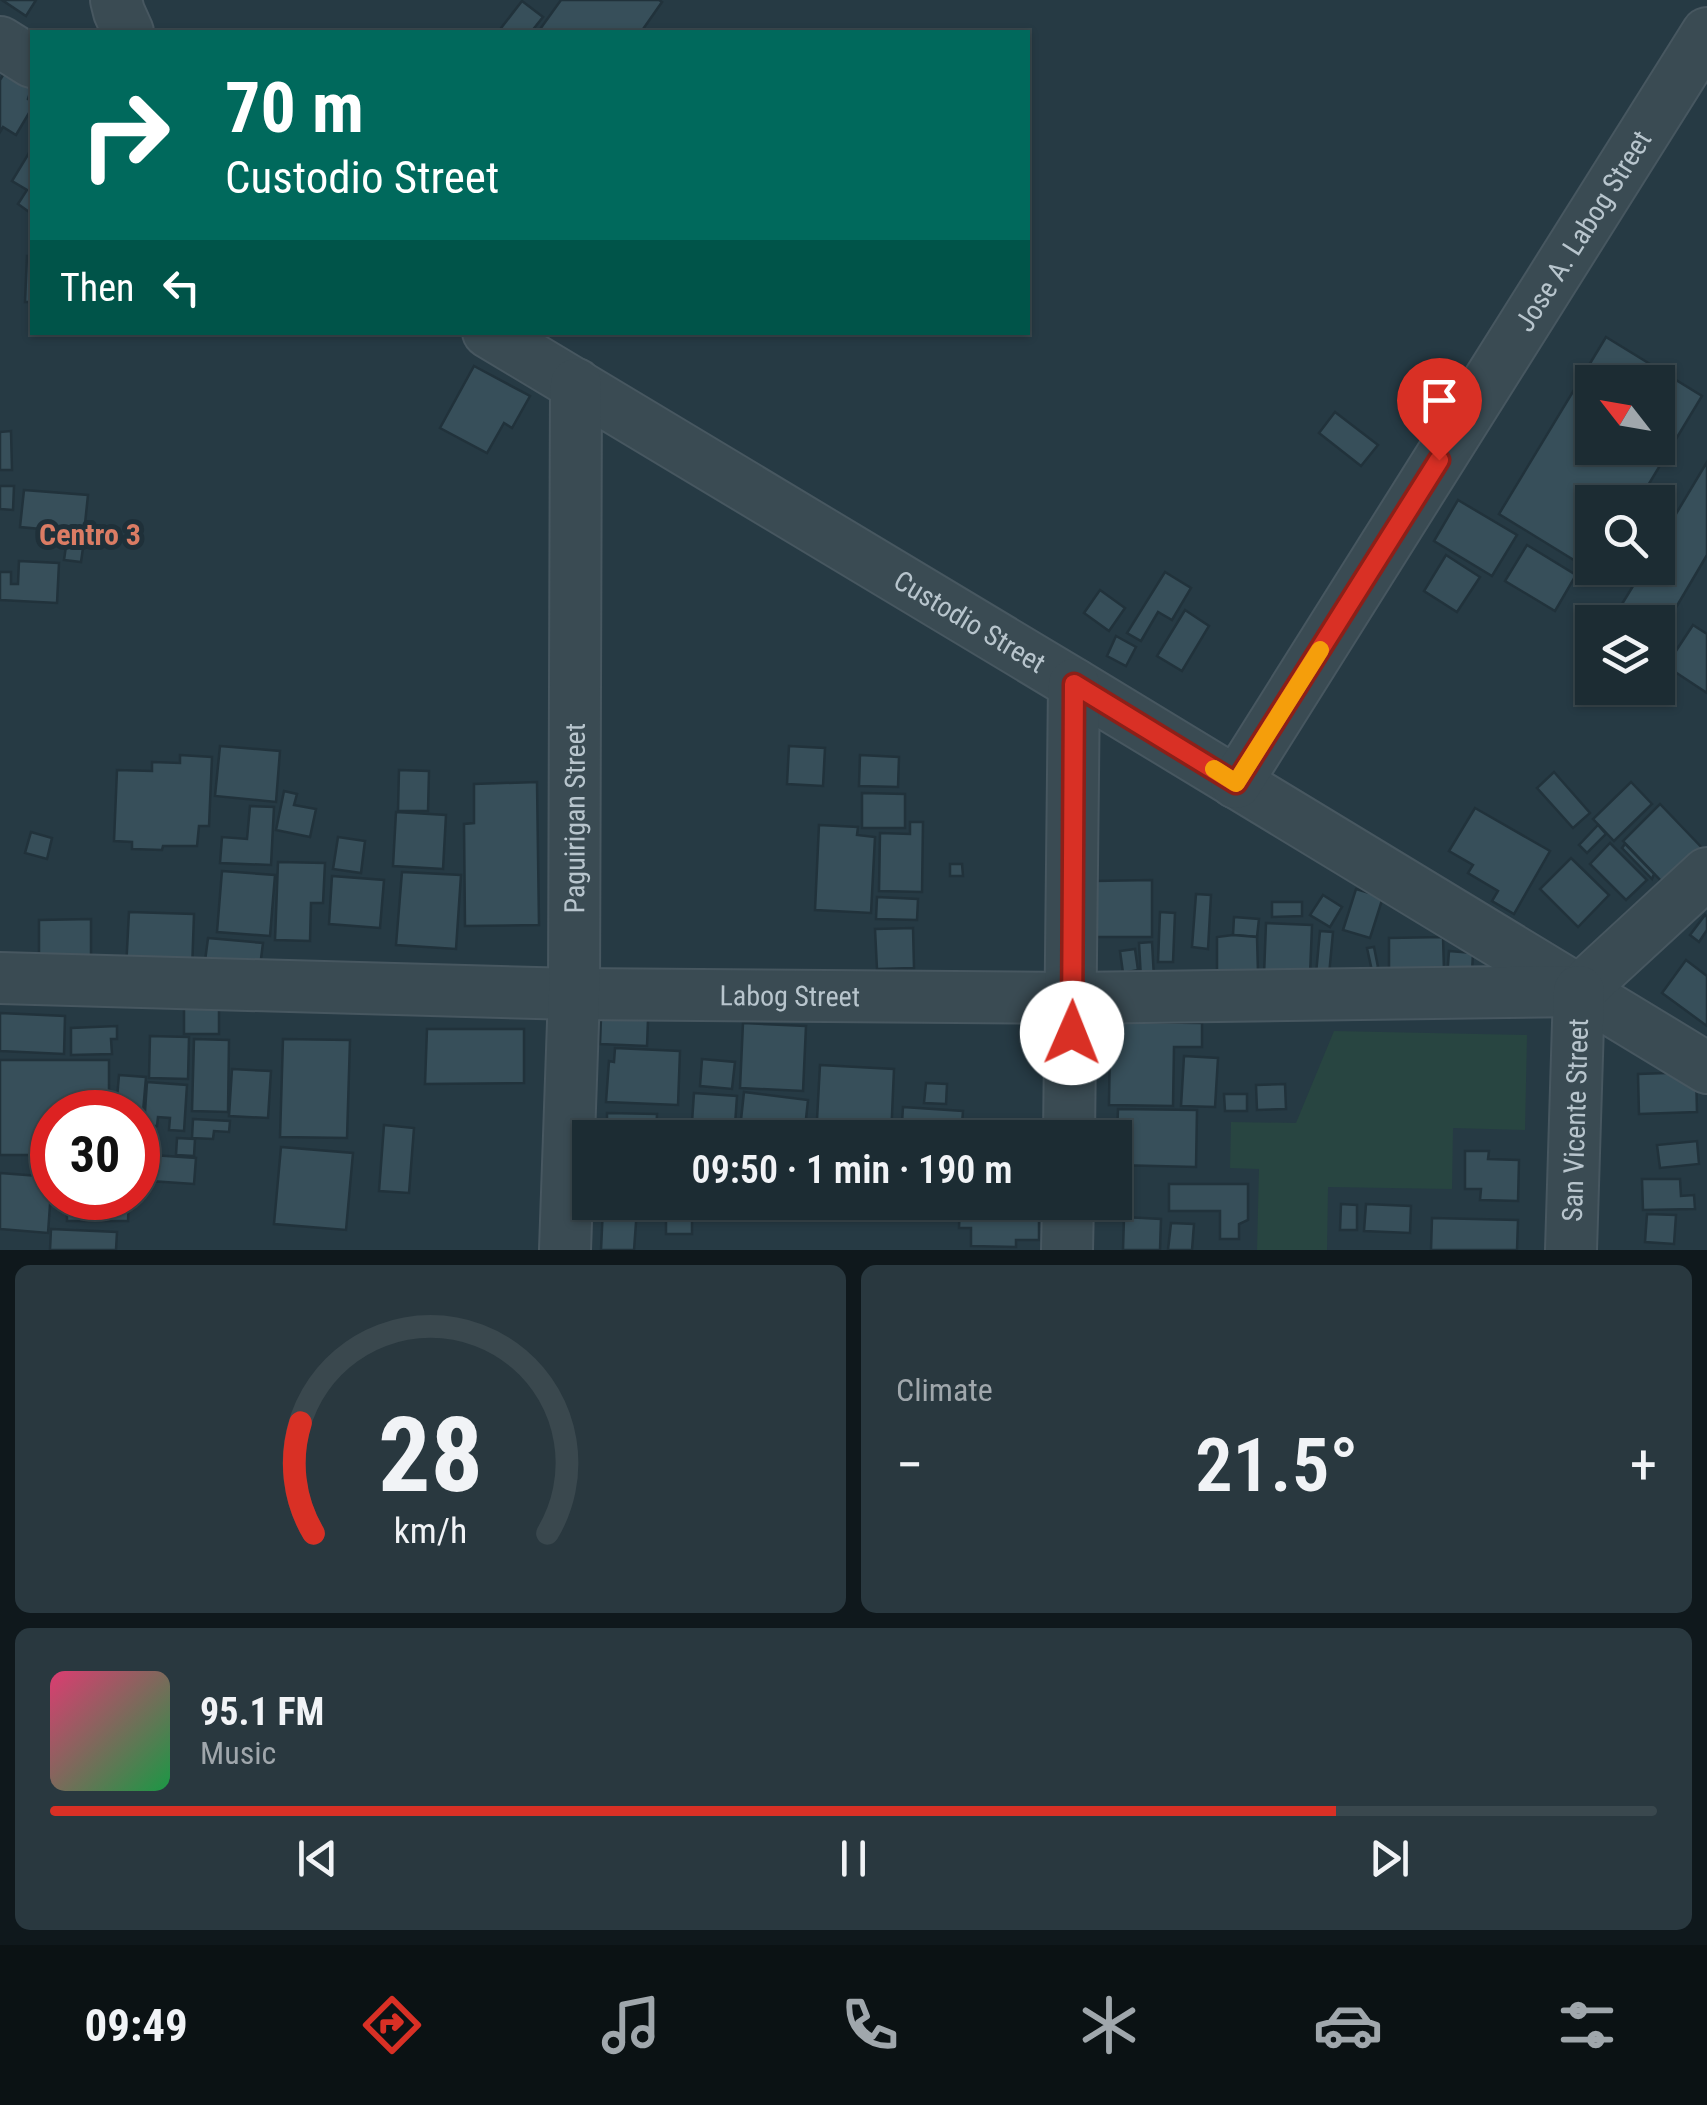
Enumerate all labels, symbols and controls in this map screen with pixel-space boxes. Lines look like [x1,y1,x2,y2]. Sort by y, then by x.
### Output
text: 70 m [225,67,364,149]
icon: right [60,70,190,200]
street label: Jose A. Labog Street [1507,124,1658,337]
text: Custodio Street [225,151,499,204]
icon: left [154,260,209,315]
text: Then [60,266,134,310]
pin [1397,358,1482,461]
north arrow [1575,365,1675,465]
map controls [1575,365,1675,705]
icon: arrive [1412,373,1467,428]
button: search [1575,485,1675,585]
district label: Centro 3 [39,517,141,552]
street label: Custodio Street [888,563,1051,679]
button: layers [1575,605,1675,705]
street label: Paguirigan Street [558,723,591,913]
street label: Labog Street [719,979,860,1013]
position arrow [1020,981,1124,1085]
street label: San Vicente Street [1555,1018,1595,1222]
speed limit sign: 30 [30,1090,160,1220]
text: 09:50 · 1 min · 190 m [692,1148,1012,1192]
text: Climate [896,1371,993,1409]
text: 28 [378,1395,483,1516]
text: 21.5° [1195,1421,1358,1509]
text: − [896,1433,924,1497]
text: + [1630,1433,1657,1497]
text: km/h [394,1510,467,1552]
text: 95.1 FM [200,1690,324,1734]
text: Music [200,1734,276,1772]
icon: previous [290,1831,345,1886]
icon: pause [826,1831,881,1886]
icon: next [1362,1831,1417,1886]
icon: directions [357,1990,427,2060]
icon: music [596,1990,666,2060]
icon: phone [835,1990,905,2060]
icon: climate [1074,1990,1144,2060]
icon: car [1313,1990,1383,2060]
icon: filters [1552,1990,1622,2060]
text: 09:49 [85,1999,188,2052]

